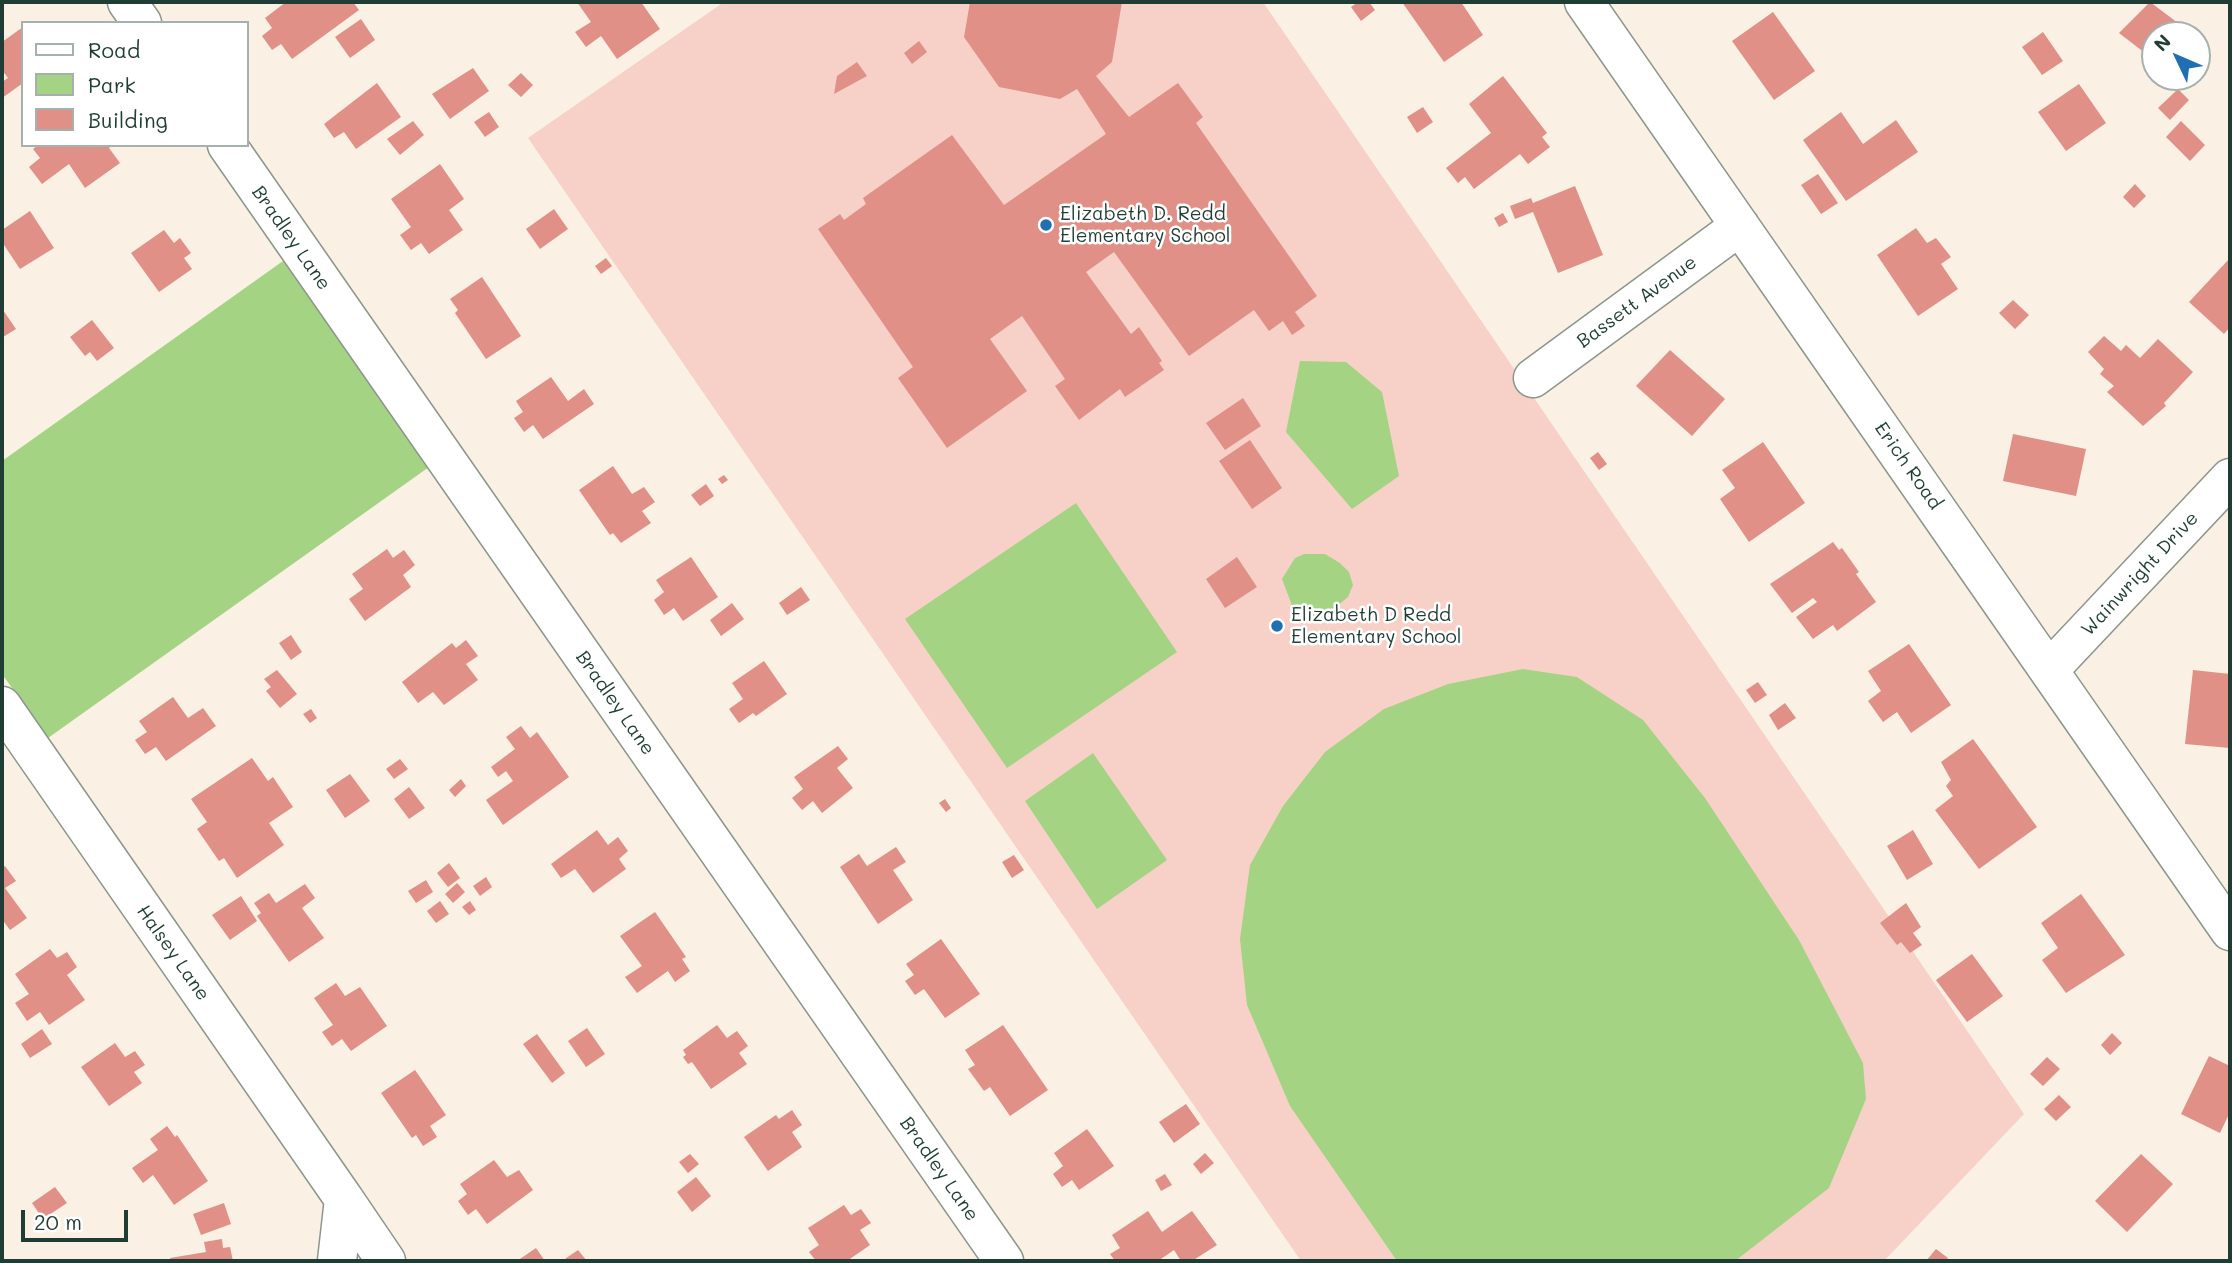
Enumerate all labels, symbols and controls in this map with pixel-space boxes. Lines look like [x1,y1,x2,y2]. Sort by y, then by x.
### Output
legend [21,21,248,147]
north arrow [2141,21,2211,91]
text: N [2148,29,2176,56]
text: Road [88,36,140,63]
text: Park [88,71,136,98]
text: Building [88,106,168,133]
street label: Bradley Lane [247,182,335,294]
place label: Elizabeth D. Redd Elementary School [1060,203,1230,247]
marker: Elizabeth D. Redd Elementary School [1038,217,1054,233]
street label: Bassett Avenue [1573,251,1701,353]
street label: Erich Road [1870,418,1946,514]
street label: Wainwright Drive [2077,507,2203,641]
place label: Elizabeth D Redd Elementary School [1291,604,1461,648]
marker: Elizabeth D Redd Elementary School [1269,618,1285,634]
street label: Bradley Lane [571,647,659,759]
street label: Halsey Lane [132,901,214,1005]
street label: Bradley Lane [895,1113,983,1225]
scale bar [24,1196,131,1240]
text: 20 m [34,1208,82,1235]

